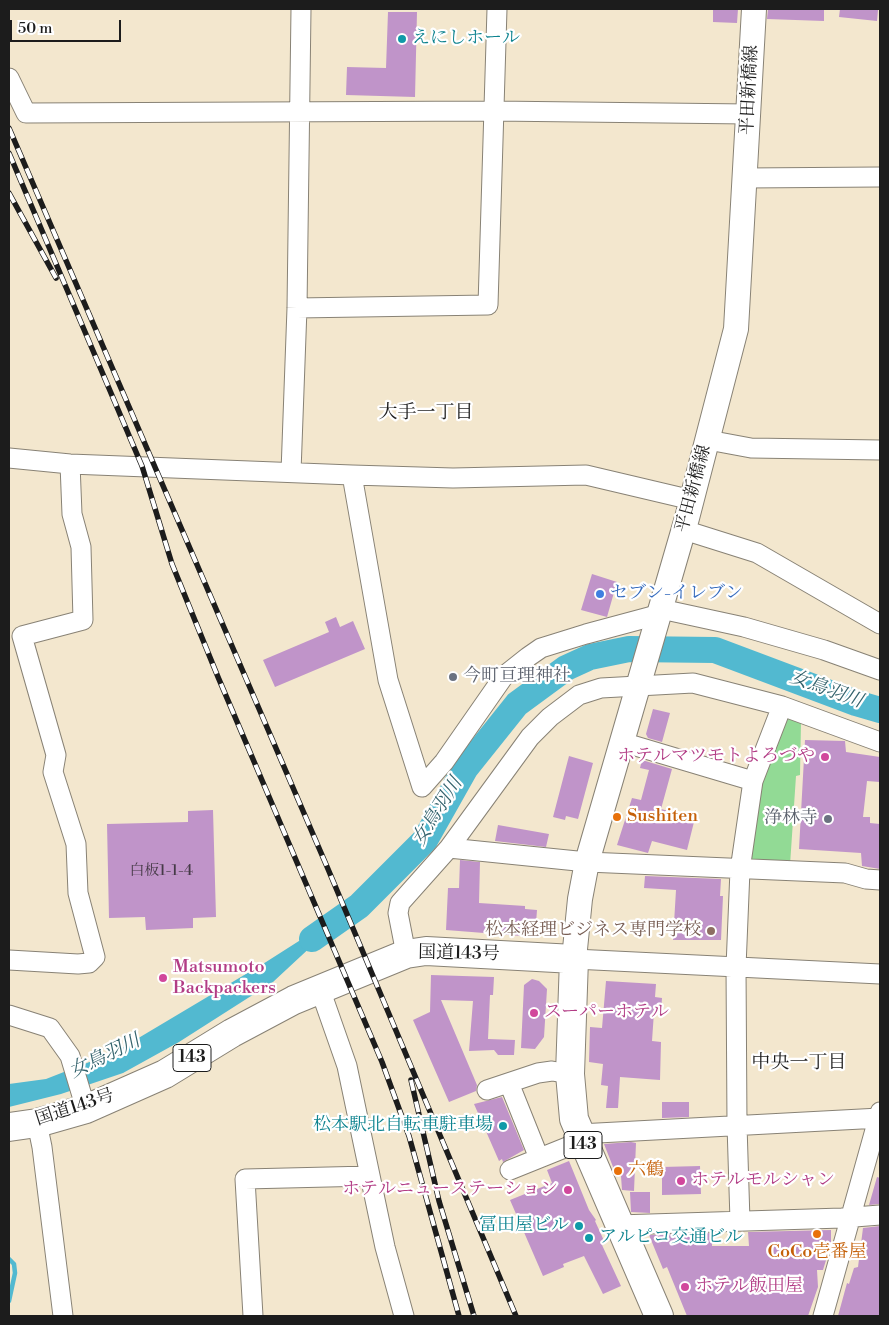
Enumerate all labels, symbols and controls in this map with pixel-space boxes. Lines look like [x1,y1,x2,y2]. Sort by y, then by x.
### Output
scale bar [12,10,124,42]
text: 50 m [18,19,52,38]
place label: えにしホール [412,28,520,50]
marker: えにしホール [396,33,408,45]
street label: 平田新橋線 [737,44,763,136]
district label: 大手一丁目 [379,402,473,424]
street label: 平田新橋線 [672,443,716,535]
place label: セブン-イレブン [610,583,743,605]
marker: セブン-イレブン [594,588,606,600]
place label: 今町亘理神社 [463,666,571,688]
water label: 女鳥羽川 [786,666,866,714]
marker: 今町亘理神社 [447,671,459,683]
place label: ホテルマツモトよろづや [617,746,815,768]
marker: ホテルマツモトよろづや [819,751,831,763]
water label: 女鳥羽川 [408,774,468,850]
place label: Sushiten [627,806,698,828]
place label: 浄林寺 [764,808,818,830]
marker: Sushiten [611,811,623,823]
marker: 浄林寺 [822,813,834,825]
house number: 白板1-1-4 [129,862,193,880]
place label: 松本経理ビジネス専門学校 [485,920,701,942]
marker: 松本経理ビジネス専門学校 [705,925,717,937]
street label: 国道143号 [418,942,500,966]
place label: Matsumoto Backpackers [173,957,276,1000]
marker: Matsumoto Backpackers [157,972,169,984]
place label: スーパーホテル [544,1002,669,1024]
marker: スーパーホテル [528,1007,540,1019]
water label: 女鳥羽川 [66,1030,144,1084]
road number: 143 [173,1044,211,1072]
district label: 中央一丁目 [752,1052,846,1074]
street label: 国道143号 [33,1085,117,1131]
place label: 松本駅北自転車駐車場 [313,1115,493,1137]
marker: 松本駅北自転車駐車場 [497,1120,509,1132]
road number: 143 [564,1132,602,1158]
place label: 六鶴 [628,1160,664,1182]
marker: 六鶴 [612,1165,624,1177]
place label: ホテルモルシャン [691,1170,835,1192]
marker: ホテルモルシャン [675,1175,687,1187]
place label: ホテルニューステーション [342,1179,558,1201]
marker: ホテルニューステーション [562,1184,574,1196]
place label: 冨田屋ビル [479,1215,569,1237]
marker: 冨田屋ビル [573,1220,585,1232]
place label: アルピコ交通ビル [599,1227,743,1249]
marker: CoCo壱番屋 [811,1228,823,1240]
marker: アルピコ交通ビル [583,1232,595,1244]
place label: CoCo壱番屋 [768,1242,866,1264]
place label: ホテル飯田屋 [695,1276,803,1298]
marker: ホテル飯田屋 [679,1281,691,1293]

